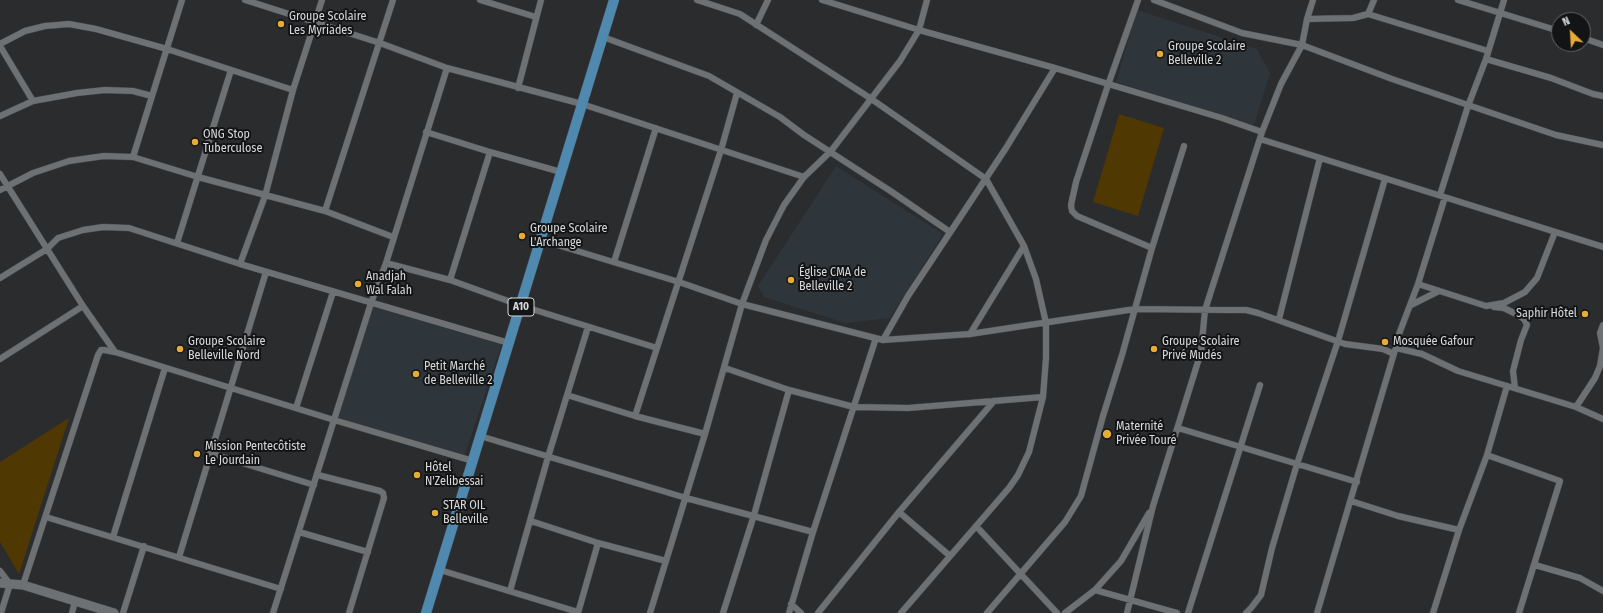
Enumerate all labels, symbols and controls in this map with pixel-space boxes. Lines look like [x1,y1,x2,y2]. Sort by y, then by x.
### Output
place label: Groupe Scolaire Les Myriades [289,10,366,38]
north arrow [1551,12,1591,52]
text: N [1560,14,1572,29]
marker: Groupe Scolaire Les Myriades [276,19,286,29]
place label: Groupe Scolaire Belleville 2 [1168,40,1245,68]
marker: Groupe Scolaire Belleville 2 [1155,49,1165,59]
place label: ONG Stop Tuberculose [203,128,262,156]
marker: ONG Stop Tuberculose [190,137,200,147]
place label: Groupe Scolaire L'Archange [530,222,607,250]
marker: Groupe Scolaire L'Archange [517,231,527,241]
place label: Église CMA de Belleville 2 [799,266,866,294]
place label: Anadjah Wal Falah [366,270,412,298]
marker: Église CMA de Belleville 2 [786,275,796,285]
marker: Anadjah Wal Falah [353,279,363,289]
road number: A10 [508,298,534,316]
place label: Saphir Hôtel [1516,307,1577,321]
marker: Saphir Hôtel [1580,309,1590,319]
place label: Groupe Scolaire Belleville Nord [188,335,265,363]
place label: Groupe Scolaire Privé Mudés [1162,335,1239,363]
place label: Mosquée Gafour [1393,335,1473,349]
marker: Mosquée Gafour [1380,337,1390,347]
marker: Groupe Scolaire Belleville Nord [175,344,185,354]
marker: Groupe Scolaire Privé Mudés [1149,344,1159,354]
place label: Petit Marché de Belleville 2 [424,360,493,388]
marker: Petit Marché de Belleville 2 [411,369,421,379]
place label: Maternité Privée Touré [1116,420,1176,448]
marker: Maternité Privée Touré [1101,428,1113,440]
place label: Mission Pentecôtiste Le Jourdain [205,440,306,468]
marker: Mission Pentecôtiste Le Jourdain [192,449,202,459]
place label: Hôtel N'Zelibessai [425,461,483,489]
marker: Hôtel N'Zelibessai [412,470,422,480]
place label: STAR OIL Belleville [443,499,488,527]
marker: STAR OIL Belleville [430,508,440,518]

